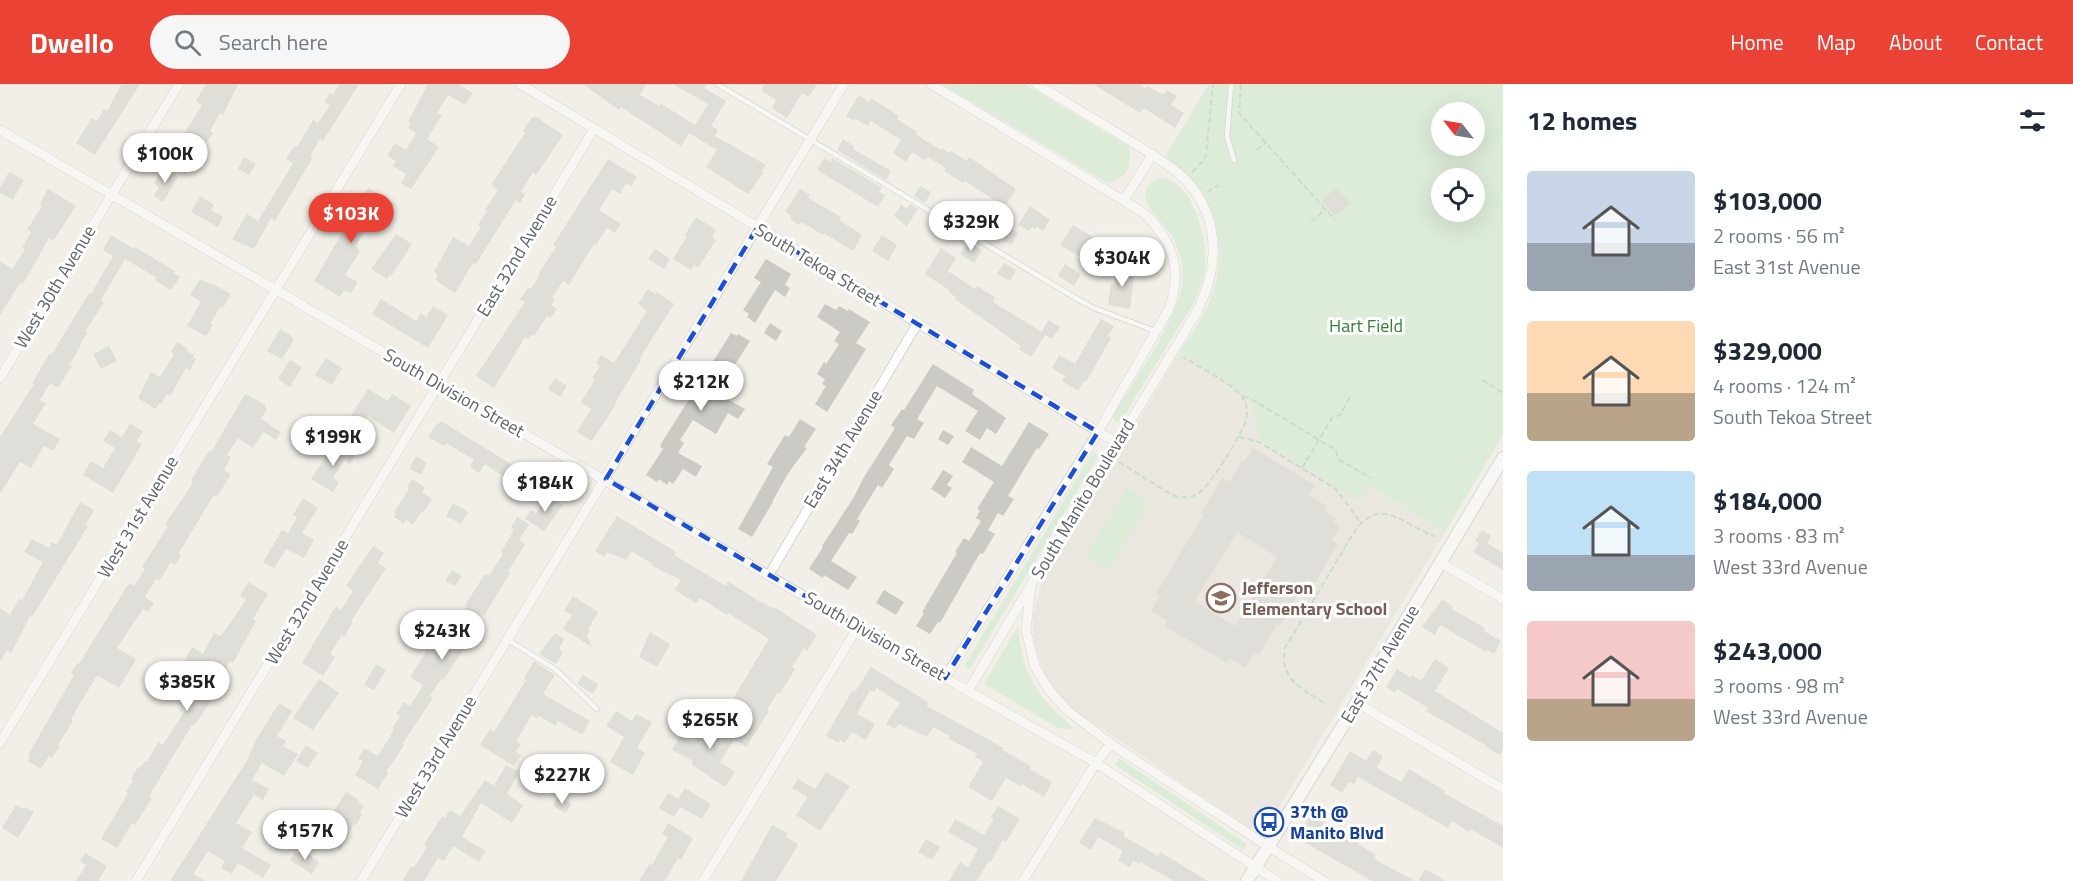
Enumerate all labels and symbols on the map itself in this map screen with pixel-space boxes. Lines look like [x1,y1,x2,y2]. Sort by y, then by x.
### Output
north arrow [1431,102,1485,156]
pin: $100K [123,133,207,184]
street label: East 32nd Avenue [470,190,563,322]
pin: $103K [309,193,393,244]
pin: $329K [929,201,1013,252]
street label: South Tekoa Street [750,216,887,313]
street label: West 30th Avenue [7,220,102,354]
pin: $304K [1080,237,1164,288]
park label: Hart Field [1329,312,1403,339]
street label: South Division Street [379,341,530,444]
pin: $212K [659,361,743,412]
street label: East 34th Avenue [796,384,889,513]
street label: South Manito Boulevard [1024,414,1141,584]
pin: $199K [291,416,375,467]
street label: West 31st Avenue [90,450,185,583]
pin: $184K [503,462,587,513]
street label: West 32nd Avenue [258,534,355,670]
place label: Jefferson Elementary School [1242,574,1387,622]
school or university icon: Jefferson Elementary School [1205,582,1237,614]
street label: South Division Street [800,584,951,687]
street label: East 37th Avenue [1333,599,1426,728]
pin: $243K [400,610,484,661]
pin: $385K [145,661,229,712]
street label: West 33rd Avenue [388,690,483,823]
pin: $265K [668,699,752,750]
pin: $227K [520,754,604,805]
place label: 37th @ Manito Blvd [1290,798,1384,846]
bus stop icon: 37th @ Manito Blvd [1253,806,1285,838]
pin: $157K [263,810,347,861]

